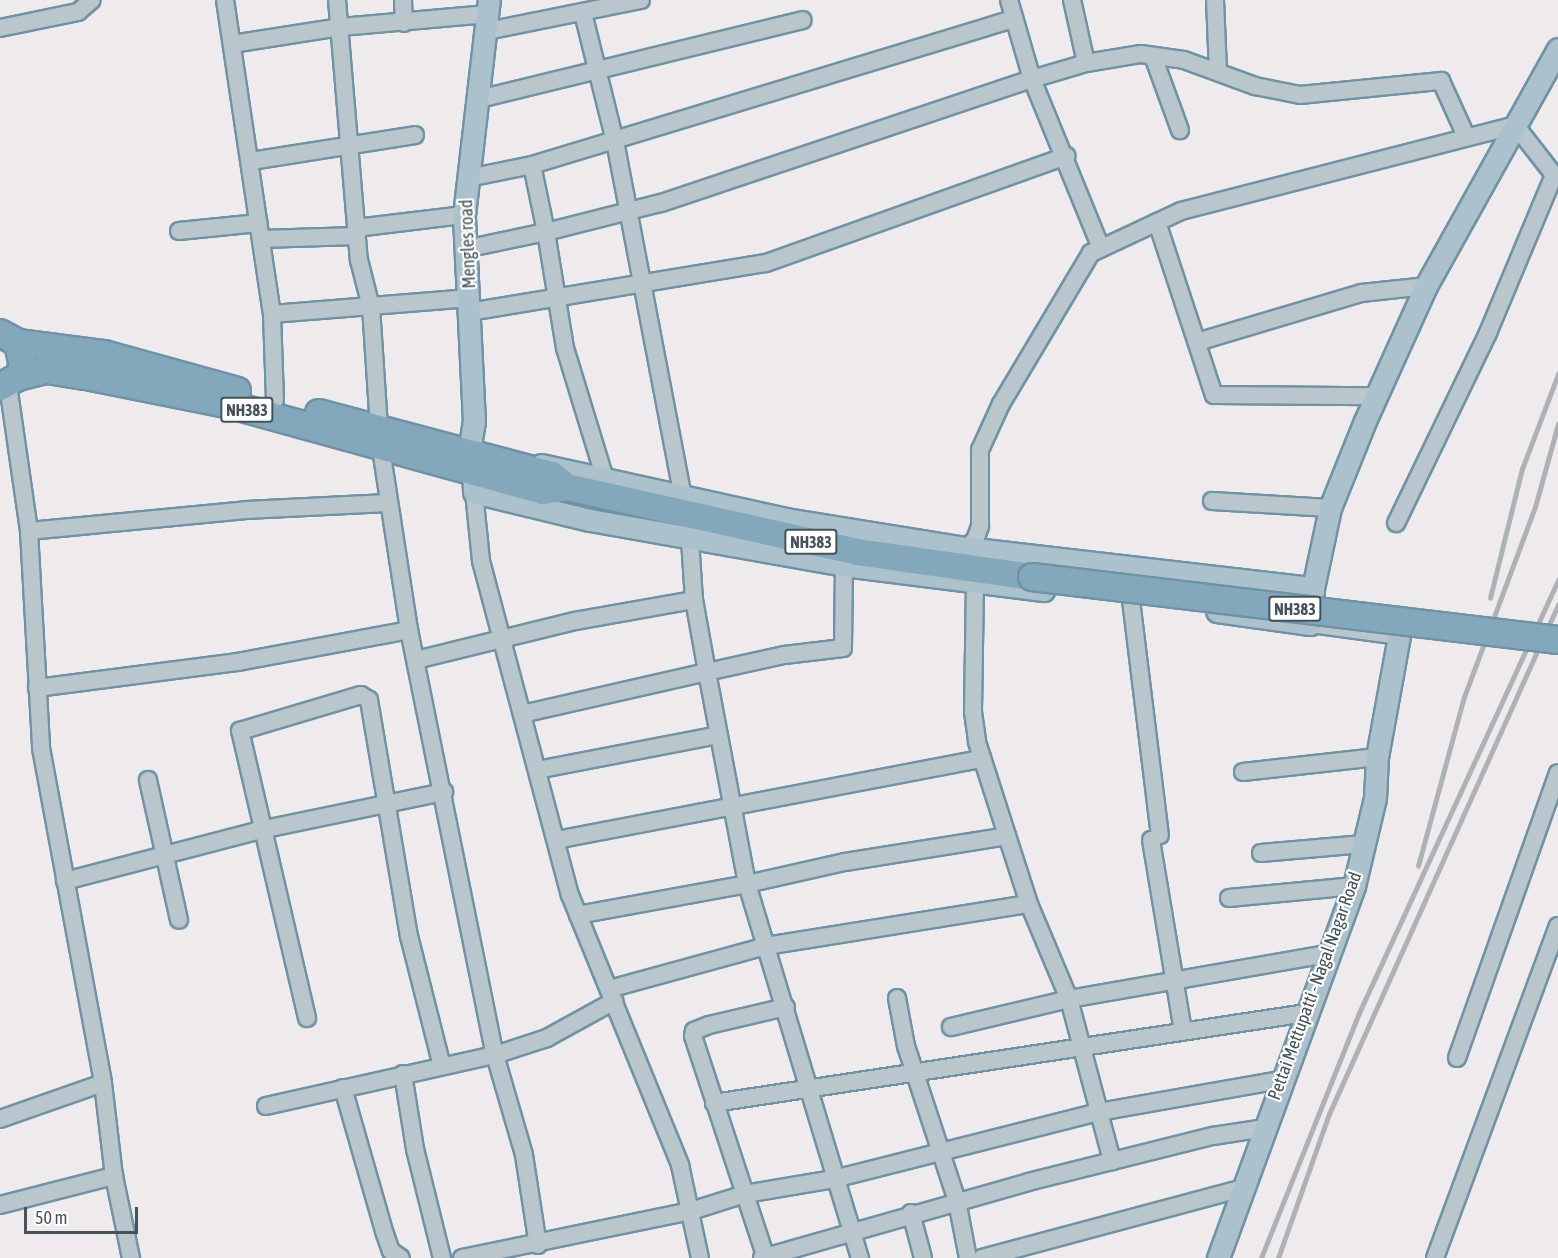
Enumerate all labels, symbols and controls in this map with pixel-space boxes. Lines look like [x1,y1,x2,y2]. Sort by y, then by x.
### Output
street label: Mengles road [456,199,480,289]
road number: NH383 [220,397,274,423]
road number: NH383 [784,529,838,555]
road number: NH383 [1268,596,1322,622]
street label: Pettai Mettupatti - Nagal Nagar Road [1264,869,1366,1103]
scale bar [27,1195,141,1233]
text: 50 m [35,1207,67,1228]

